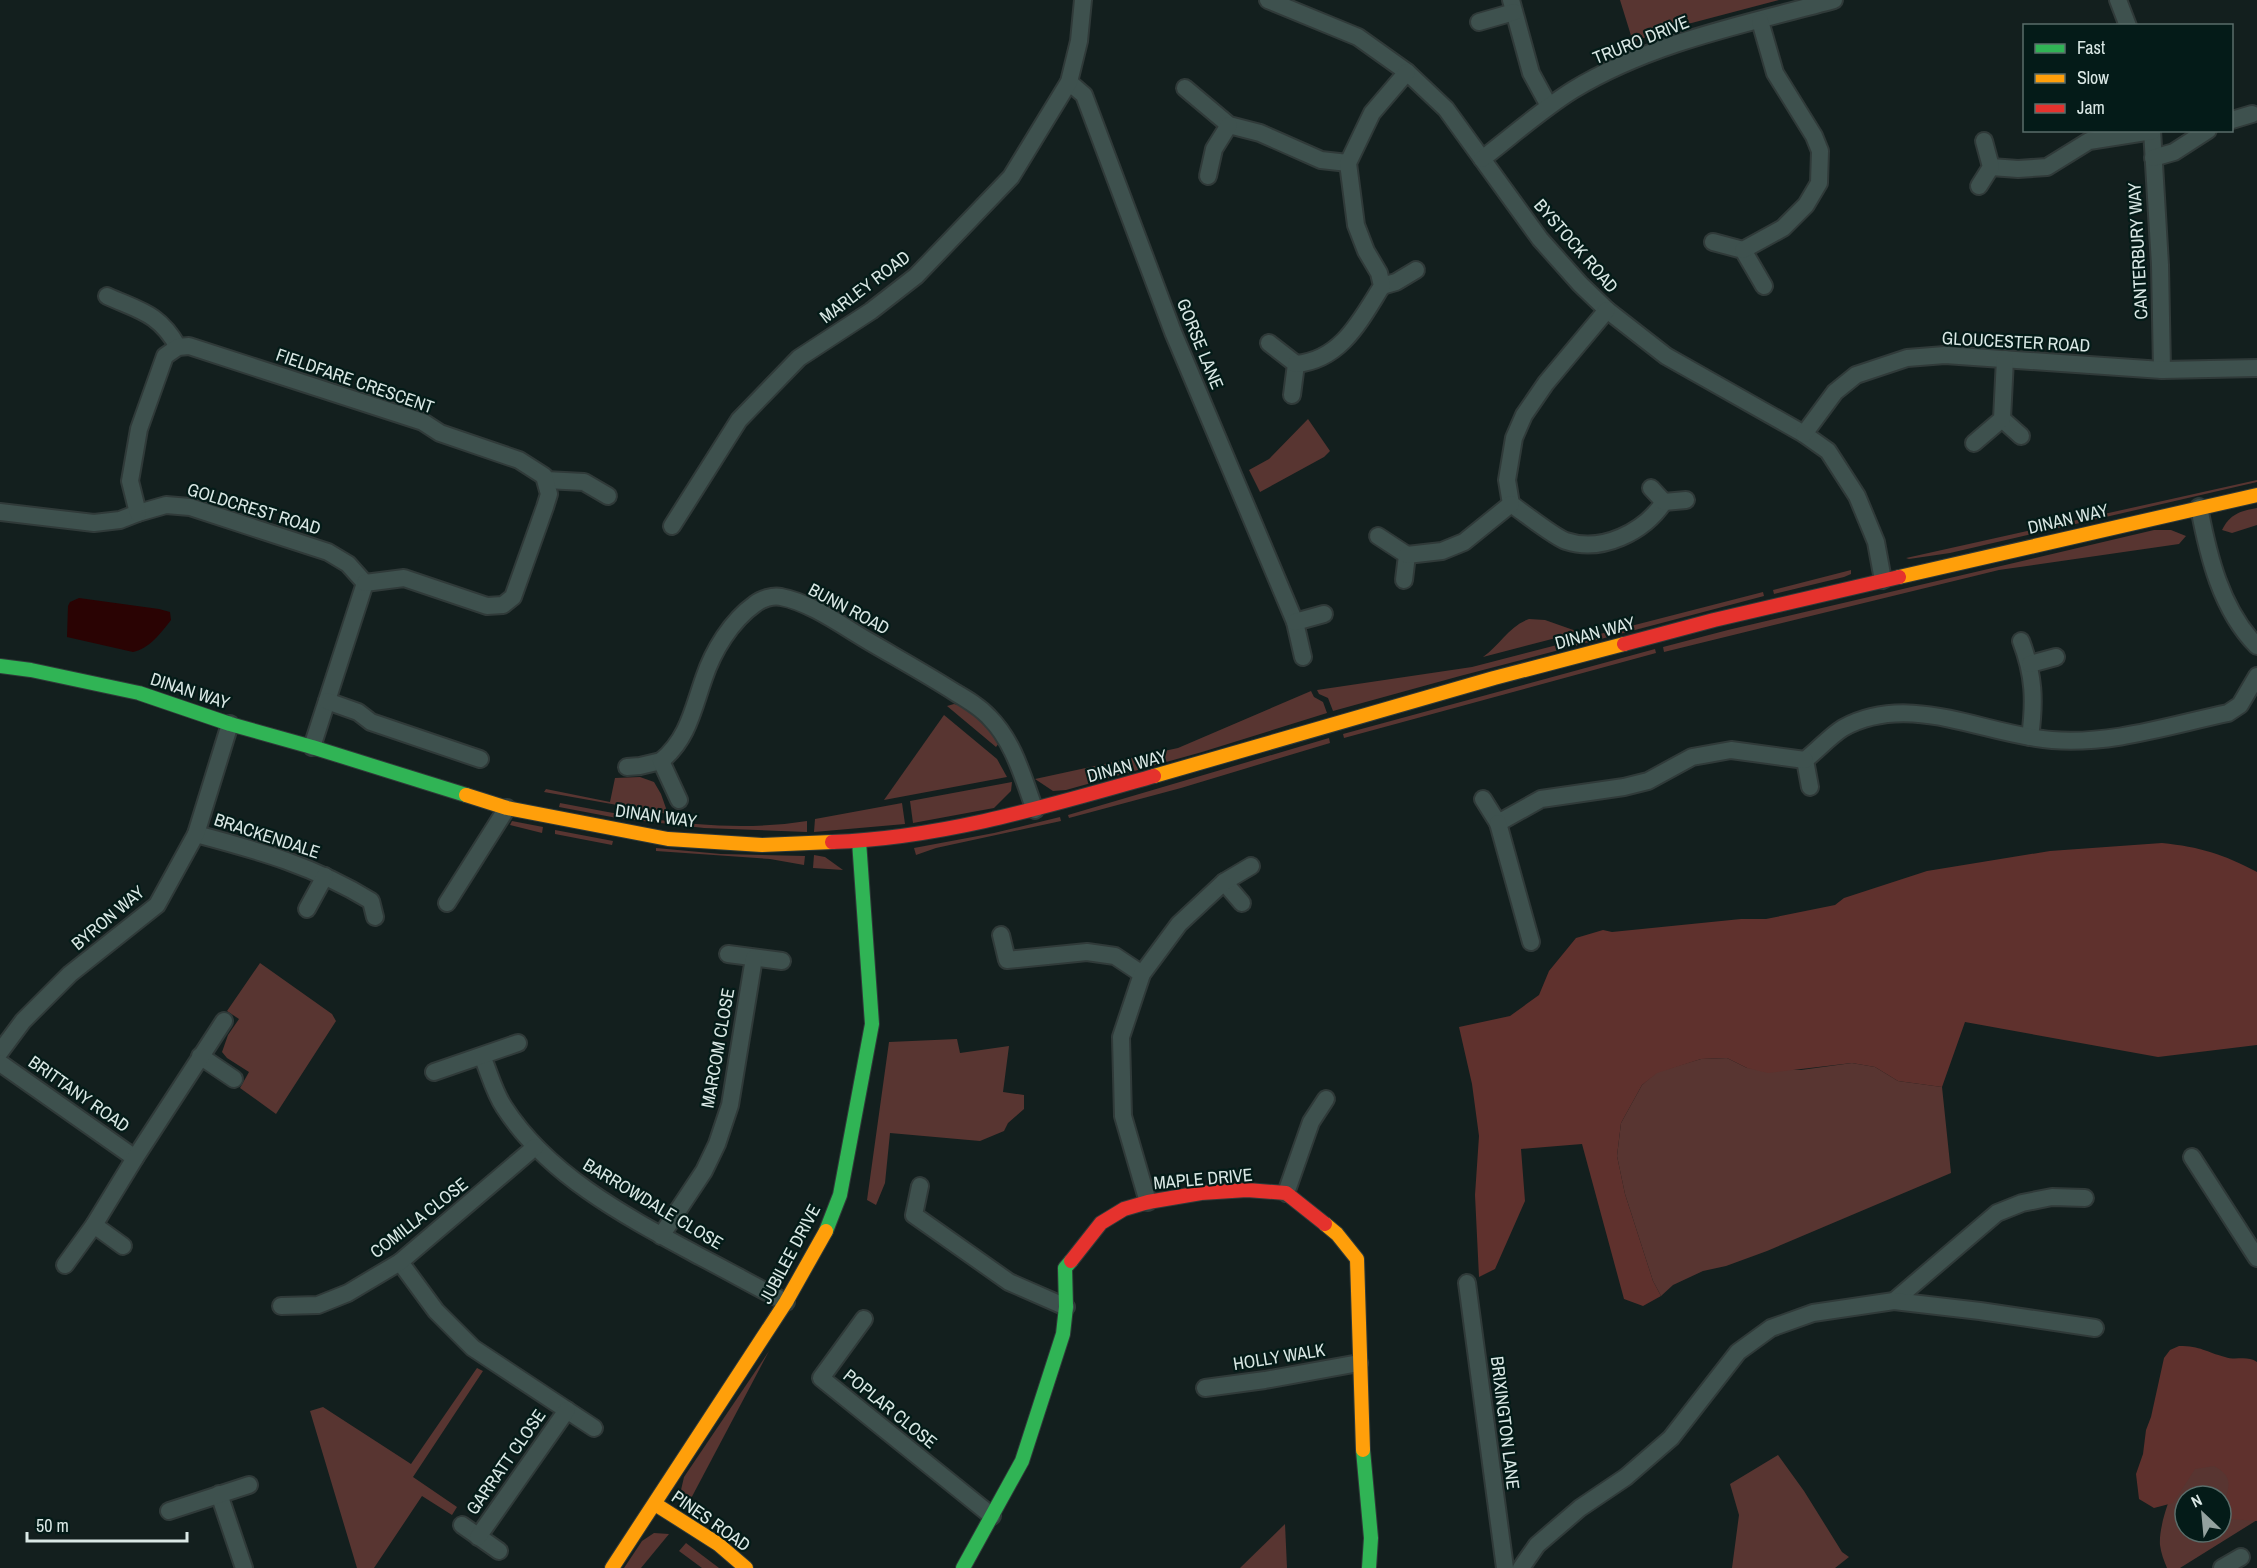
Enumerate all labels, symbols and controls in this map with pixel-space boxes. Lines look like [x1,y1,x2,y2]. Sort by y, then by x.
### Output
street label: TRURO DRIVE [1589,9,1693,70]
legend [2023,24,2233,132]
text: Fast [2077,35,2105,60]
text: Slow [2077,65,2109,90]
text: Jam [2077,95,2105,120]
street label: CANTERBURY WAY [2121,182,2154,320]
street label: BYSTOCK ROAD [1529,193,1624,298]
street label: MARLEY ROAD [814,244,915,329]
street label: GORSE LANE [1171,295,1230,393]
street label: GLOUCESTER ROAD [1941,325,2091,358]
street label: FIELDFARE CRESCENT [273,342,438,419]
street label: GOLDCREST ROAD [184,476,324,541]
street label: DINAN WAY [2025,497,2111,540]
street label: BUNN ROAD [804,577,894,640]
street label: DINAN WAY [1552,610,1638,655]
street label: DINAN WAY [147,666,233,715]
street label: DINAN WAY [1084,743,1170,788]
street label: DINAN WAY [614,797,699,834]
street label: BRACKENDALE [211,807,323,864]
street label: BYRON WAY [66,879,150,956]
street label: MARCOM CLOSE [695,986,740,1110]
street label: BRITTANY ROAD [24,1049,135,1138]
street label: BARROWDALE CLOSE [579,1152,728,1255]
street label: MAPLE DRIVE [1152,1162,1253,1195]
street label: COMILLA CLOSE [364,1171,473,1264]
street label: JUBILEE DRIVE [753,1200,826,1308]
street label: HOLLY WALK [1231,1337,1327,1376]
street label: BRIXINGTON LANE [1485,1355,1526,1491]
street label: POPLAR CLOSE [838,1363,942,1454]
street label: GARRATT CLOSE [460,1404,551,1519]
street label: PINES ROAD [667,1484,756,1557]
north arrow [2173,1484,2233,1544]
text: N [2187,1489,2206,1512]
scale bar [27,1505,188,1543]
text: 50 m [36,1513,69,1538]

